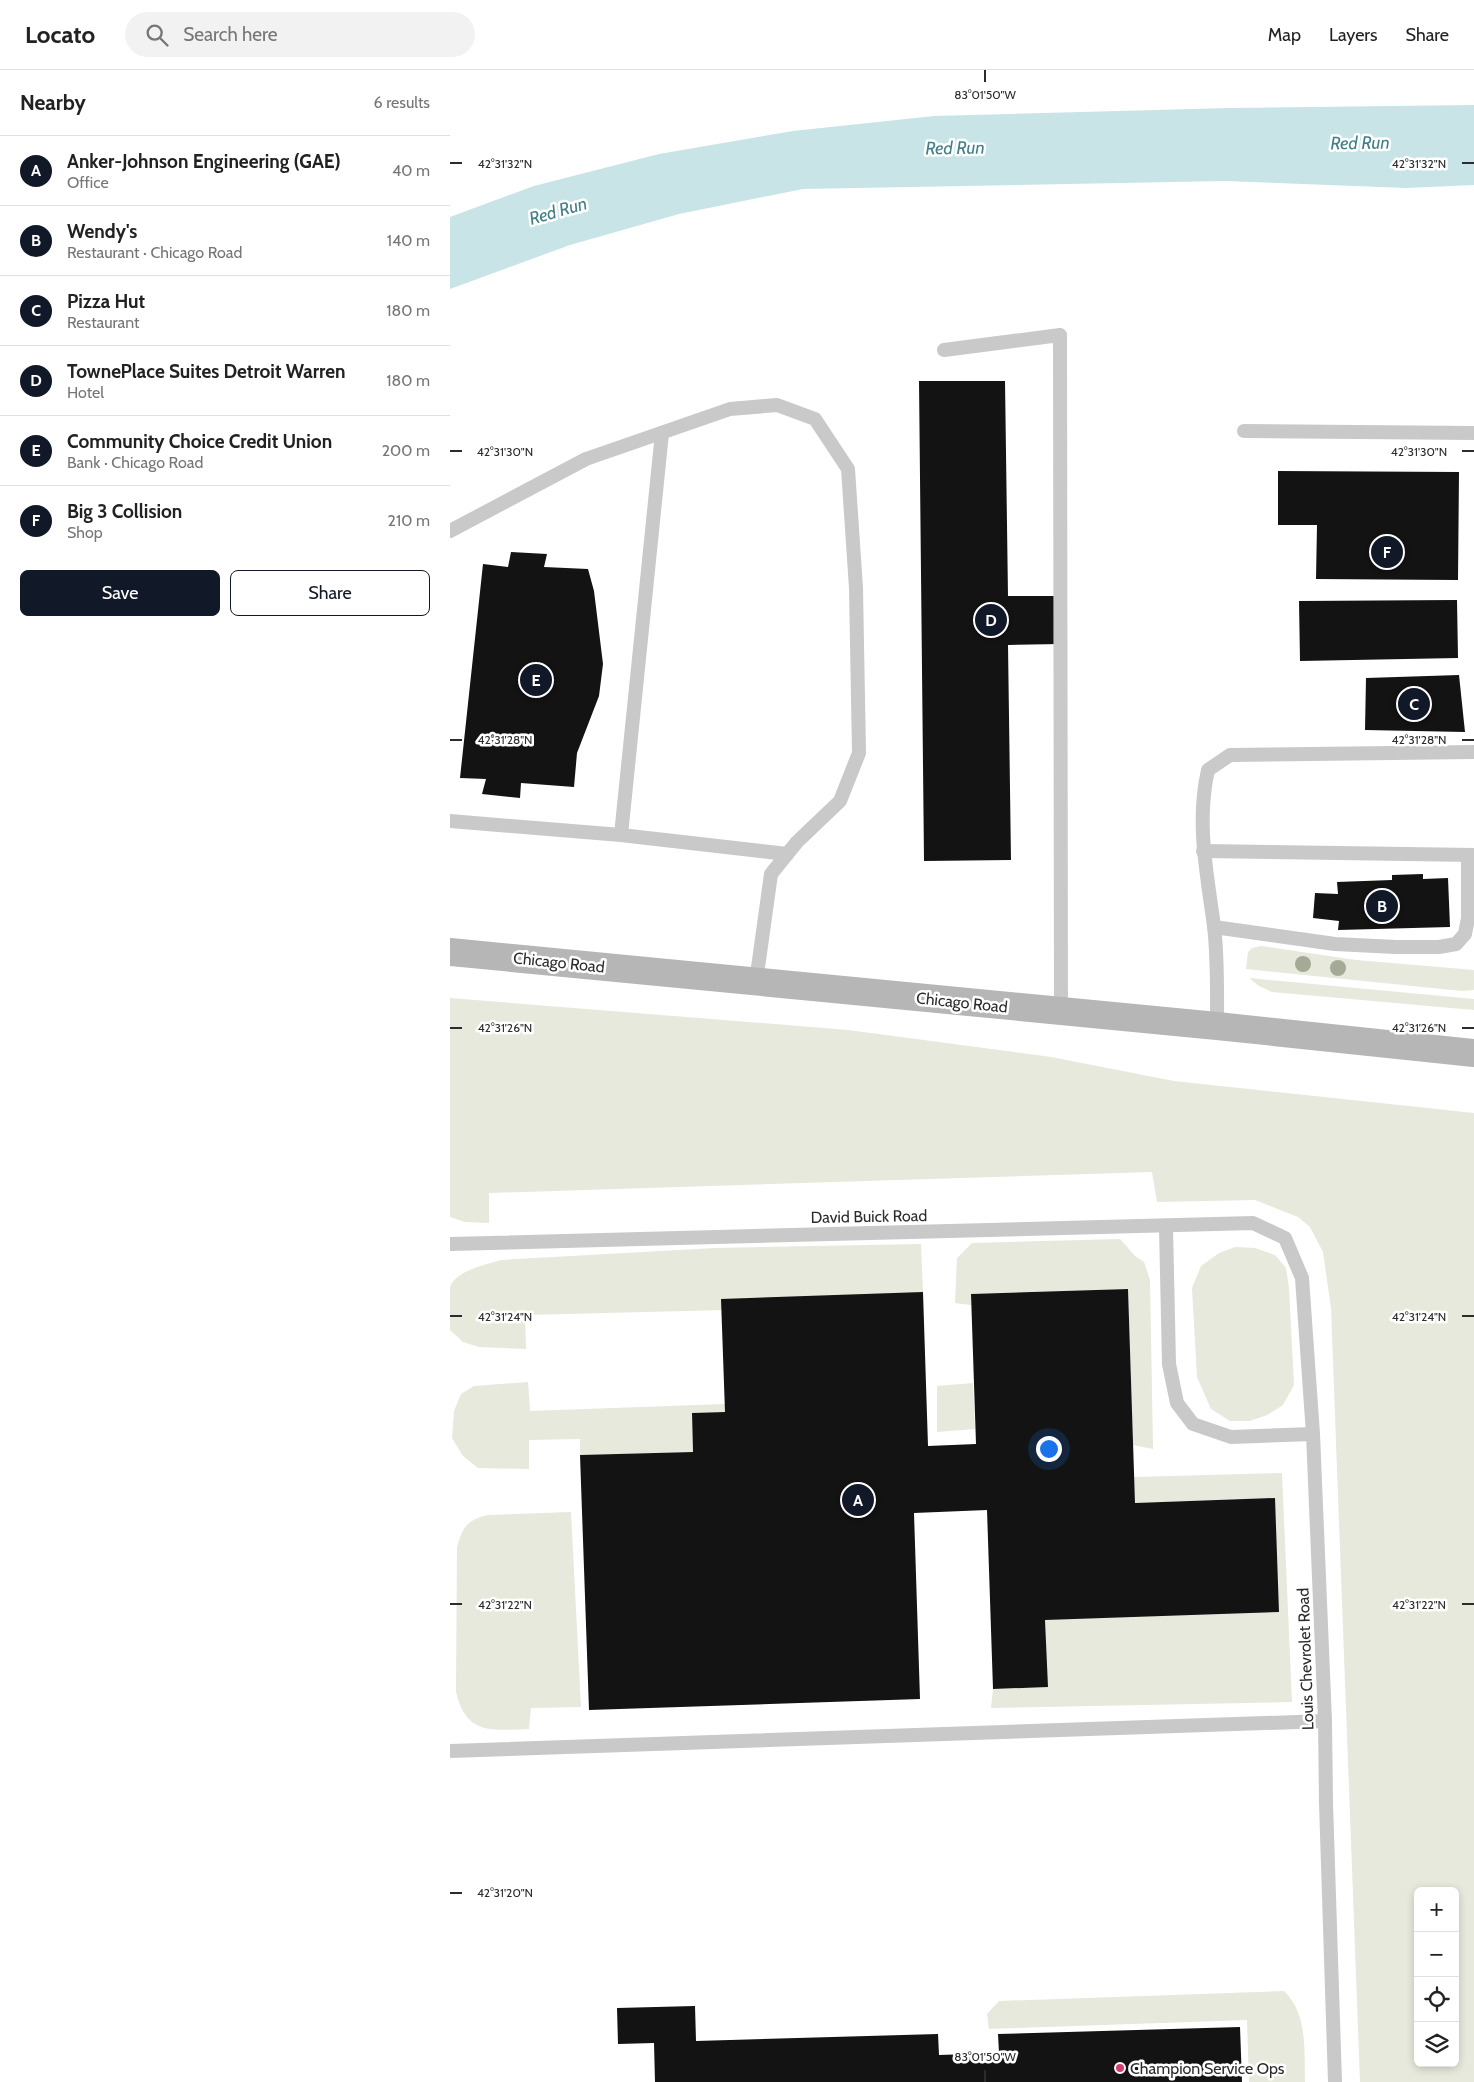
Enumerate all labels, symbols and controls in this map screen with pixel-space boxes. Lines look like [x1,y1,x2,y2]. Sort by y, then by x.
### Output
search box [125,12,475,57]
text: Locato [25,20,95,49]
icon: search [143,21,171,49]
text: Search here [183,23,278,46]
text: Map [1268,24,1301,46]
text: Layers [1329,24,1378,46]
text: Share [1406,24,1449,46]
text: 83°01'50"W [954,87,1016,102]
text: Nearby [20,90,86,115]
text: 6 results [374,93,430,112]
water label: Red Run [1330,131,1390,155]
water label: Red Run [925,136,985,160]
text: Anker-Johnson Engineering (GAE) [67,150,341,173]
text: 42°31'32"N [478,156,532,171]
text: 42°31'32"N [1392,156,1446,171]
text: A [31,161,41,180]
text: 40 m [392,161,430,180]
text: Office [67,173,109,192]
water label: Red Run [526,192,590,230]
text: Wendy's [67,220,137,243]
text: B [31,231,41,250]
text: 140 m [387,231,430,250]
text: Restaurant · Chicago Road [67,243,242,262]
text: Pizza Hut [67,290,145,313]
text: C [31,301,41,320]
text: 180 m [386,301,430,320]
text: Restaurant [67,313,139,332]
text: TownePlace Suites Detroit Warren [67,360,345,383]
text: D [30,371,42,390]
text: 180 m [386,371,430,390]
text: Hotel [67,383,104,402]
text: Community Choice Credit Union [67,430,332,453]
text: E [31,441,41,460]
text: 200 m [382,441,430,460]
text: 42°31'30"N [477,444,533,459]
text: 42°31'30"N [1391,444,1447,459]
text: Bank · Chicago Road [67,453,203,472]
text: Big 3 Collision [67,500,182,523]
text: F [32,511,40,530]
text: 210 m [388,511,430,530]
text: Shop [67,523,103,542]
pin: F [1371,533,1403,571]
button: Save [20,570,220,616]
button: Share [230,570,430,616]
pin: D [975,601,1007,639]
pin: E [520,661,552,699]
pin: C [1398,685,1430,723]
text: 42°31'28"N [477,732,533,747]
text: 42°31'28"N [1391,732,1447,747]
pin: B [1366,887,1398,925]
street label: Chicago Road [512,948,606,977]
street label: Chicago Road [915,988,1009,1017]
text: 42°31'26"N [478,1020,532,1035]
text: 42°31'26"N [1392,1020,1446,1035]
street label: David Buick Road [811,1206,927,1227]
text: 42°31'24"N [478,1309,532,1324]
text: 42°31'24"N [1392,1309,1446,1324]
your location [1036,1436,1062,1462]
pin: A [842,1481,874,1519]
street label: Louis Chevrolet Road [1294,1587,1317,1730]
text: 42°31'22"N [478,1597,532,1612]
text: 42°31'22"N [1392,1597,1446,1612]
text: 42°31'20"N [477,1885,533,1900]
map controls [1414,1887,1459,2067]
button: + [1414,1887,1459,1932]
button: − [1414,1932,1459,1977]
button: locate [1414,1977,1459,2022]
button: layers [1414,2022,1459,2067]
text: 83°01'50"W [954,2049,1016,2064]
place label: Champion Service Ops [1130,2059,1285,2078]
marker: Champion Service Ops [1114,2062,1126,2074]

